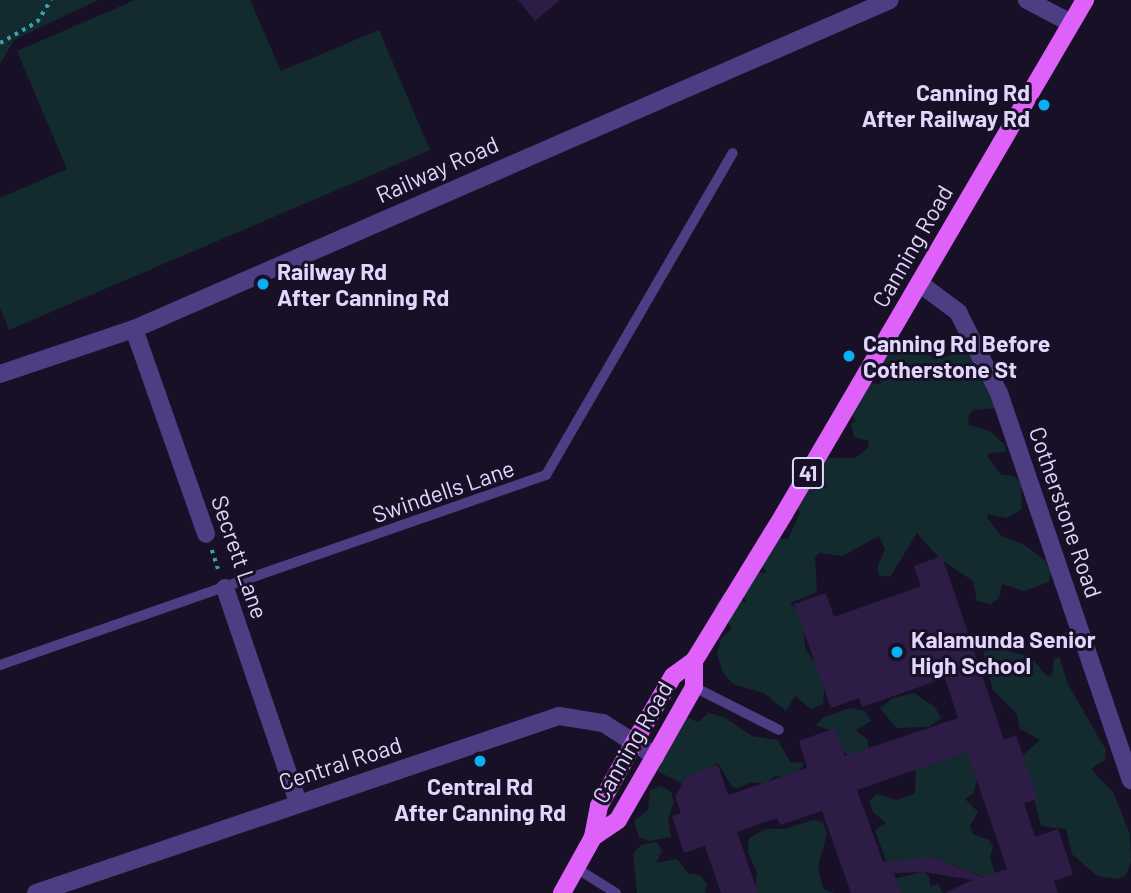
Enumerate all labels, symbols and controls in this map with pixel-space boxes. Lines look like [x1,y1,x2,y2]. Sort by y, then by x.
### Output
place label: Canning Rd After Railway Rd [862,78,1030,132]
marker: Canning Rd After Railway Rd [1036,97,1052,113]
street label: Railway Road [372,130,502,208]
street label: Canning Road [866,180,958,312]
place label: Railway Rd After Canning Rd [277,257,449,311]
marker: Railway Rd After Canning Rd [255,276,271,292]
place label: Canning Rd Before Cotherstone St [863,329,1050,383]
marker: Canning Rd Before Cotherstone St [841,348,857,364]
street label: Cotherstone Road [1024,423,1108,601]
street label: Swindells Lane [368,454,518,528]
road number: 41 [790,456,826,490]
street label: Secrett Lane [206,492,274,622]
place label: Kalamunda Senior High School [911,625,1096,679]
marker: Kalamunda Senior High School [889,644,905,660]
street label: Canning Road [586,676,678,808]
street label: Central Road [275,730,405,796]
marker: Central Rd After Canning Rd [472,753,488,769]
place label: Central Rd After Canning Rd [394,772,566,826]

